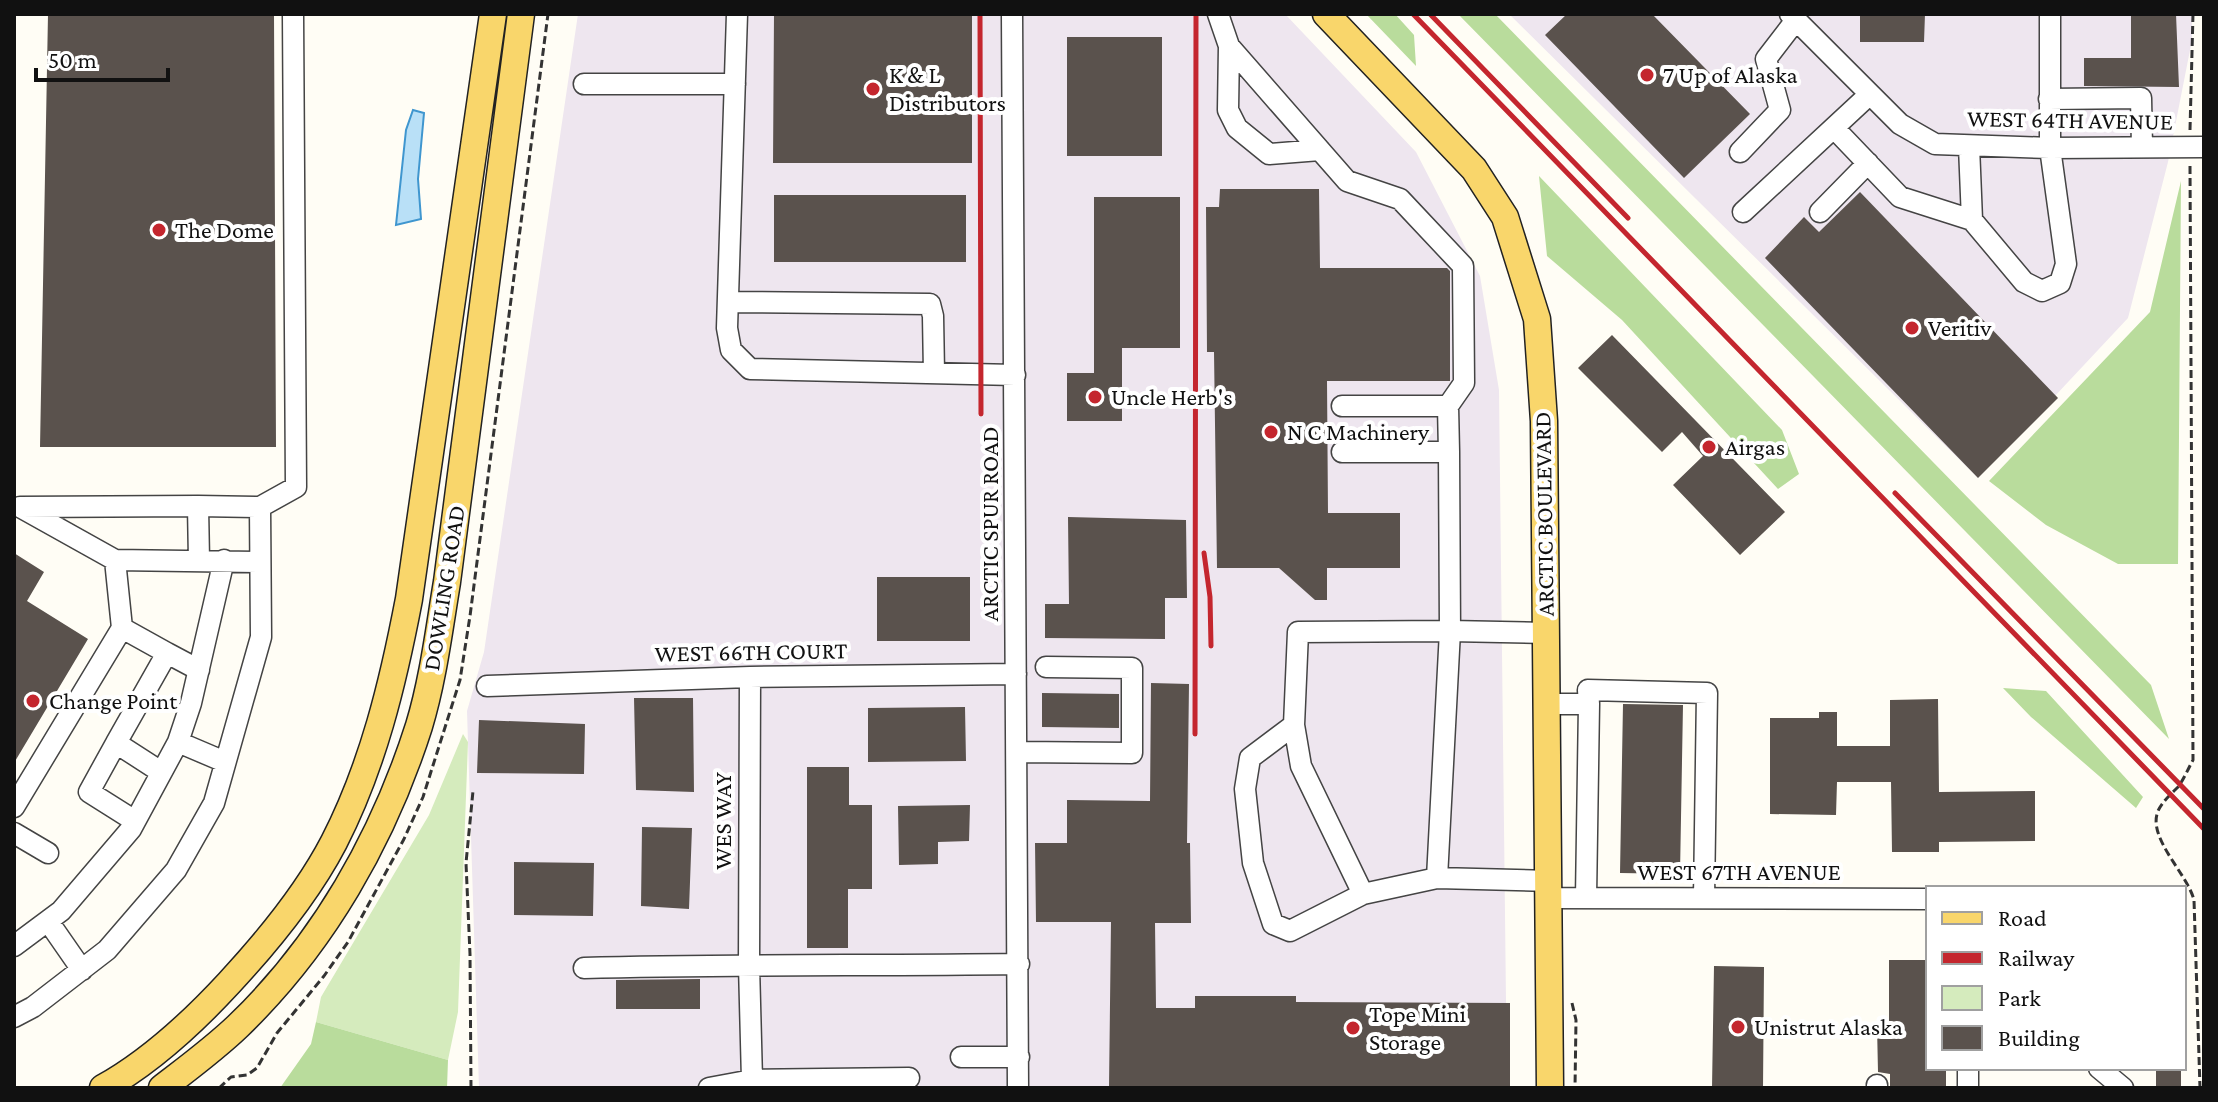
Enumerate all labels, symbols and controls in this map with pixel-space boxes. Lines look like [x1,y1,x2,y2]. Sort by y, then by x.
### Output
scale bar [36,32,168,82]
text: 50 m [48,46,97,73]
place label: K & L Distributors [889,61,1006,116]
place label: 7 Up of Alaska [1663,61,1798,88]
marker: 7 Up of Alaska [1638,66,1656,84]
marker: K & L Distributors [864,80,882,98]
street label: WEST 64TH AVENUE [1967,104,2173,135]
place label: The Dome [175,216,274,243]
marker: The Dome [150,221,168,239]
place label: Veritiv [1928,314,1992,341]
marker: Veritiv [1903,319,1921,337]
place label: Uncle Herb's [1111,383,1233,410]
marker: Uncle Herb's [1086,388,1104,406]
street label: ARCTIC BOULEVARD [1528,411,1559,617]
place label: N C Machinery [1287,418,1430,445]
marker: N C Machinery [1262,423,1280,441]
street label: ARCTIC SPUR ROAD [976,426,1003,622]
place label: Airgas [1725,433,1785,460]
marker: Airgas [1700,438,1718,456]
street label: DOWLING ROAD [417,503,470,673]
street label: WEST 66TH COURT [654,636,848,667]
place label: Change Point [49,687,178,714]
marker: Change Point [24,692,42,710]
street label: WES WAY [709,772,736,870]
street label: WEST 67TH AVENUE [1637,858,1841,885]
legend [1926,886,2186,1070]
text: Road [1998,904,2047,931]
text: Railway [1998,944,2075,971]
text: Park [1998,984,2041,1011]
place label: Tope Mini Storage [1369,1000,1466,1055]
place label: Unistrut Alaska [1754,1013,1903,1040]
marker: Unistrut Alaska [1729,1018,1747,1036]
marker: Tope Mini Storage [1344,1019,1362,1037]
text: Building [1998,1024,2080,1051]

